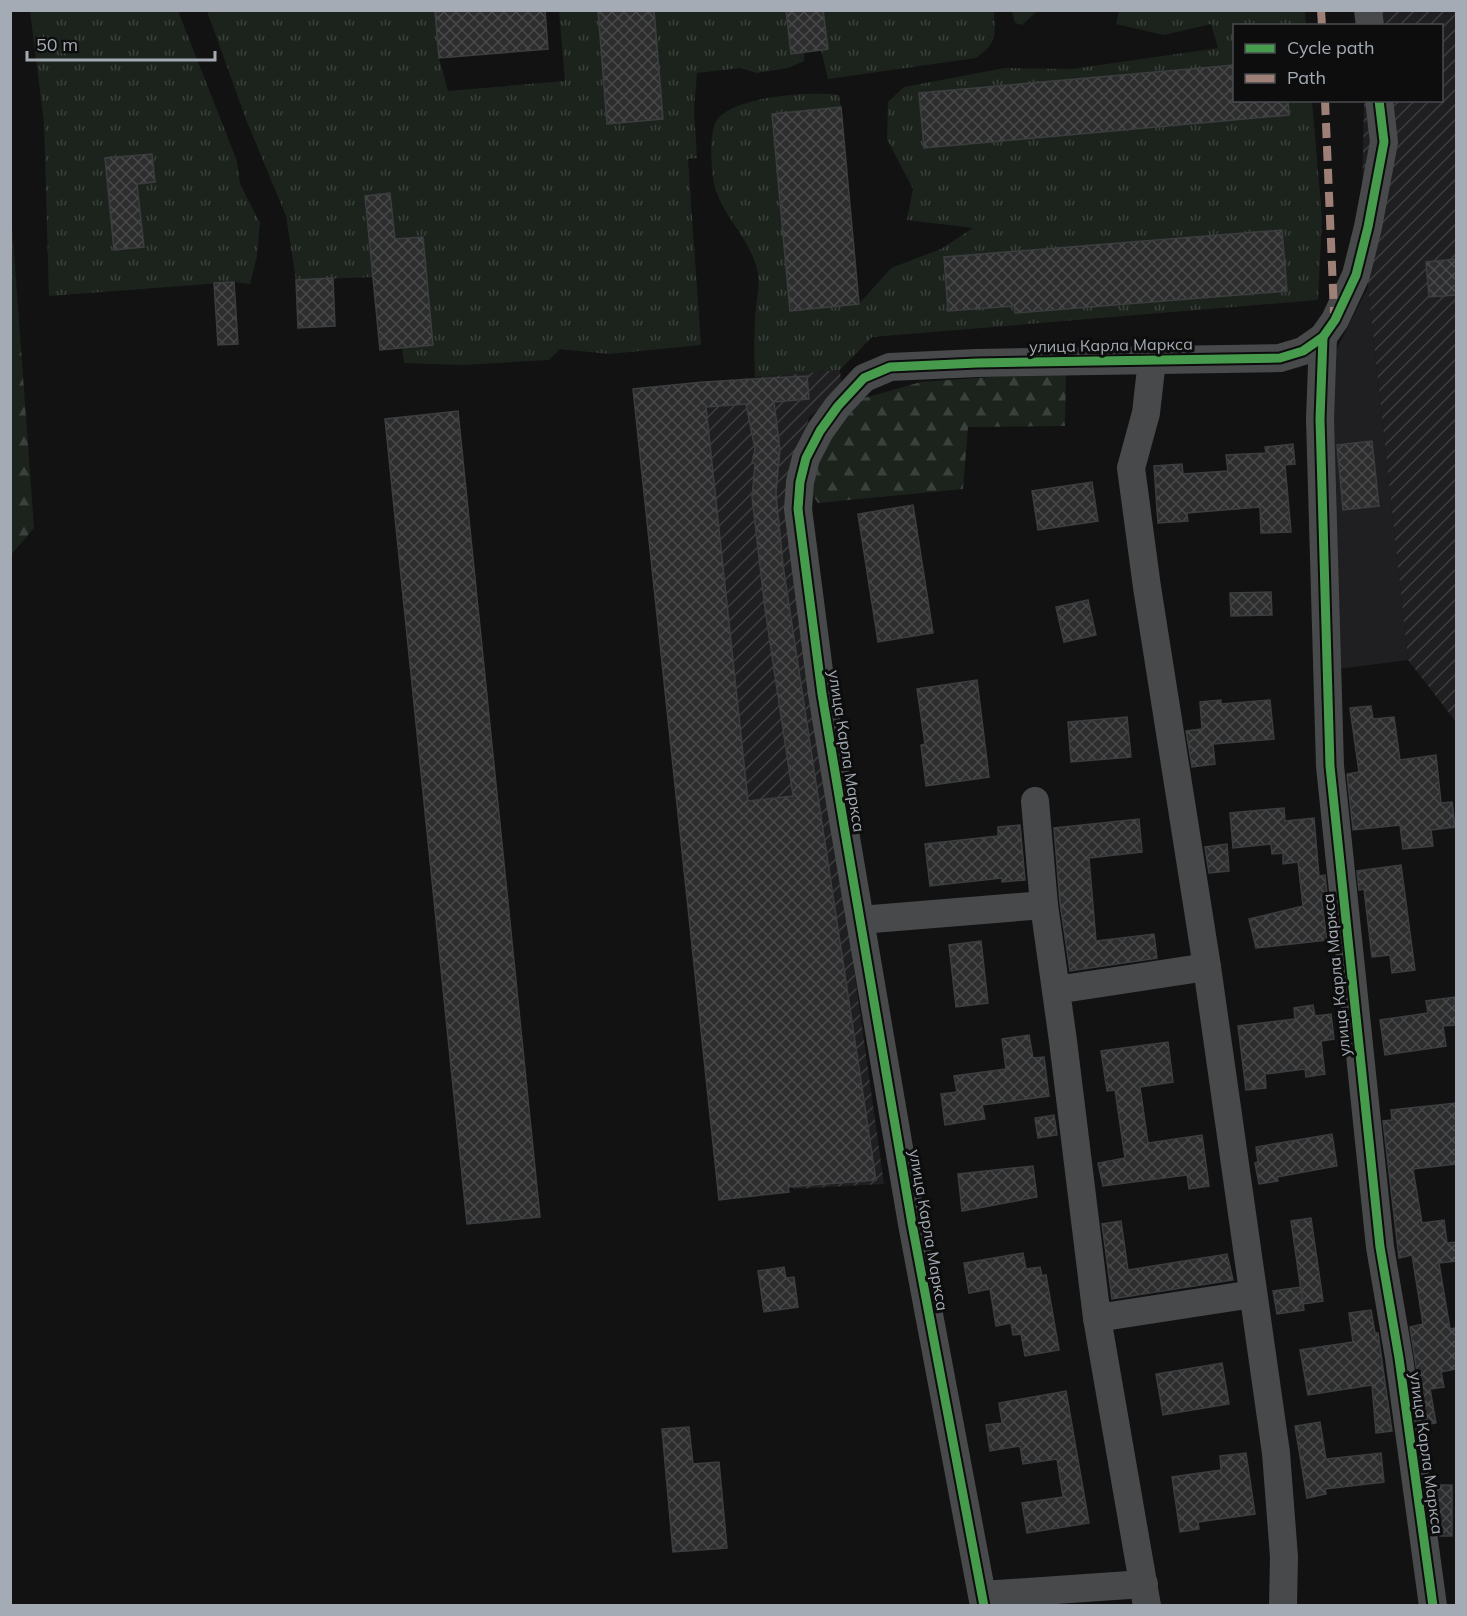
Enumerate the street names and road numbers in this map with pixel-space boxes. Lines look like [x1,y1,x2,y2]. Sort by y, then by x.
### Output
street label: улица Карла Маркса [1029,334,1193,356]
street label: улица Карла Маркса [824,669,870,833]
street label: улица Карла Маркса [1317,893,1355,1057]
street label: улица Карла Маркса [905,1148,953,1312]
street label: улица Карла Маркса [1406,1371,1448,1535]

